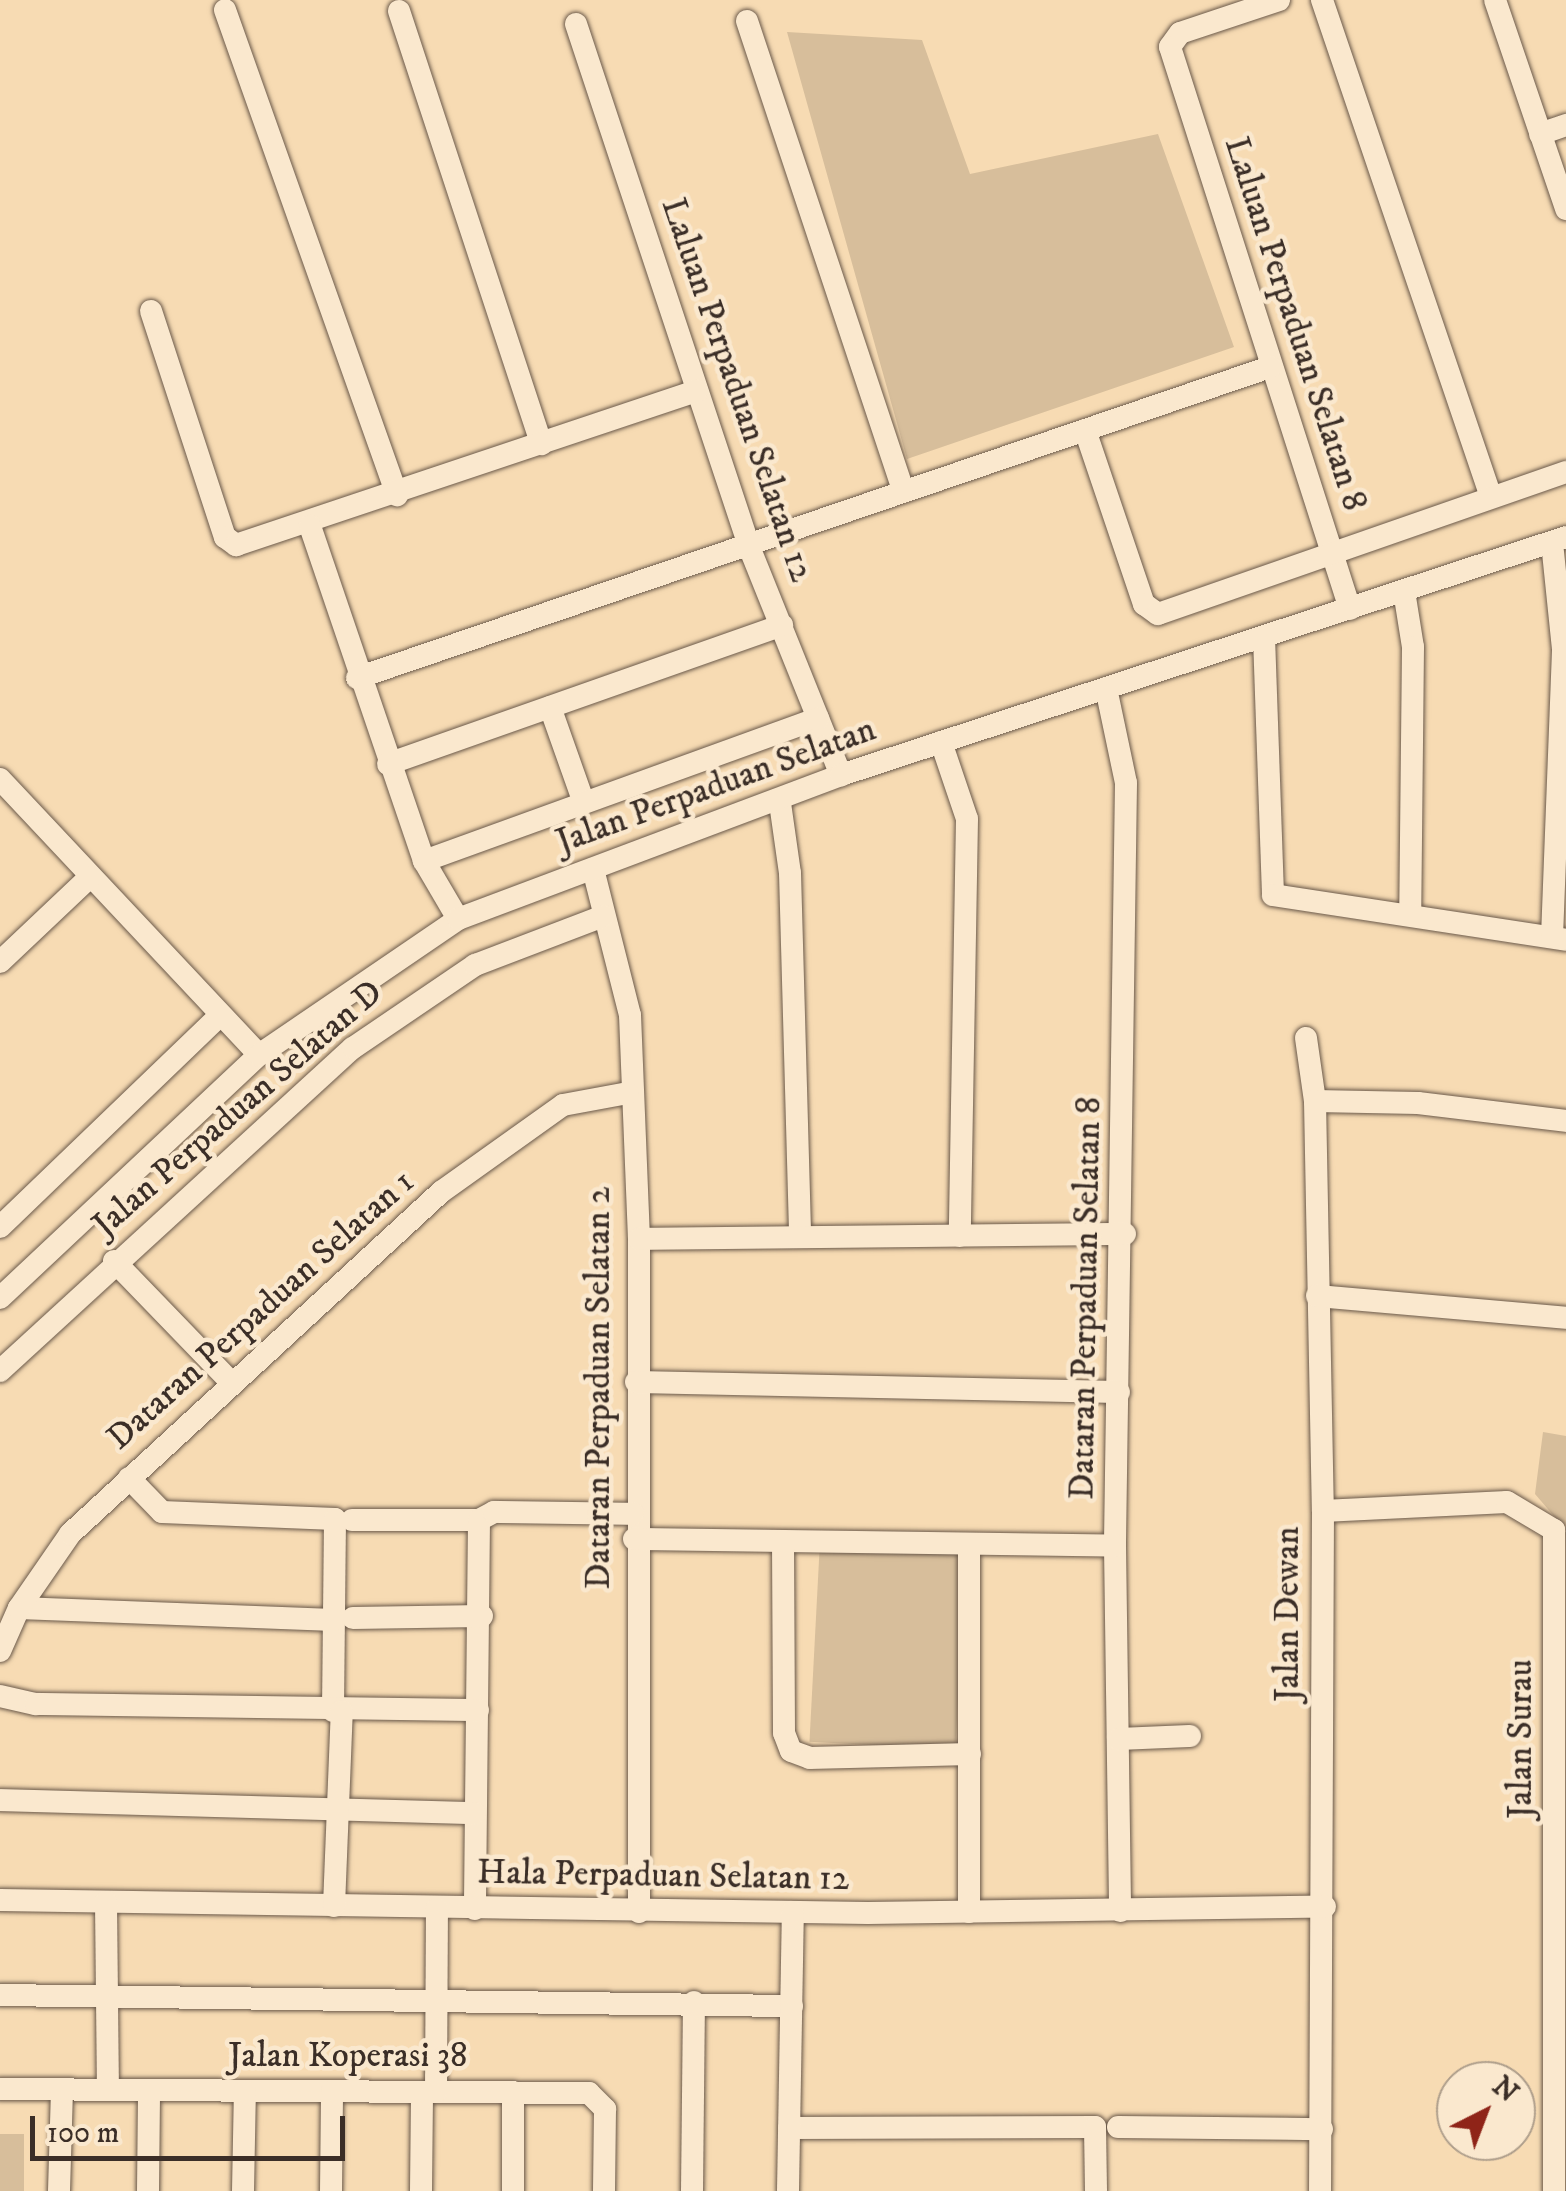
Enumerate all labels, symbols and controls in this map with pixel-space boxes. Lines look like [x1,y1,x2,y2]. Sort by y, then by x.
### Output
street label: Laluan Perpaduan Selatan 8 [1215,132,1375,516]
street label: Laluan Perpaduan Selatan 12 [652,193,822,587]
street label: Jalan Perpaduan Selatan [551,709,881,863]
street label: Jalan Perpaduan Selatan D [85,972,391,1246]
street label: Dataran Perpaduan Selatan 8 [1061,1096,1111,1500]
street label: Dataran Perpaduan Selatan 1 [99,1161,423,1459]
street label: Dataran Perpaduan Selatan 2 [578,1187,620,1589]
street label: Jalan Dewan [1267,1526,1309,1702]
street label: Jalan Surau [1500,1659,1542,1819]
street label: Hala Perpaduan Selatan 12 [477,1852,849,1900]
street label: Jalan Koperasi 38 [228,2035,468,2077]
north arrow [1436,2061,1536,2161]
text: N [1485,2069,1525,2111]
scale bar [35,2096,350,2158]
text: 100 m [47,2115,119,2152]

